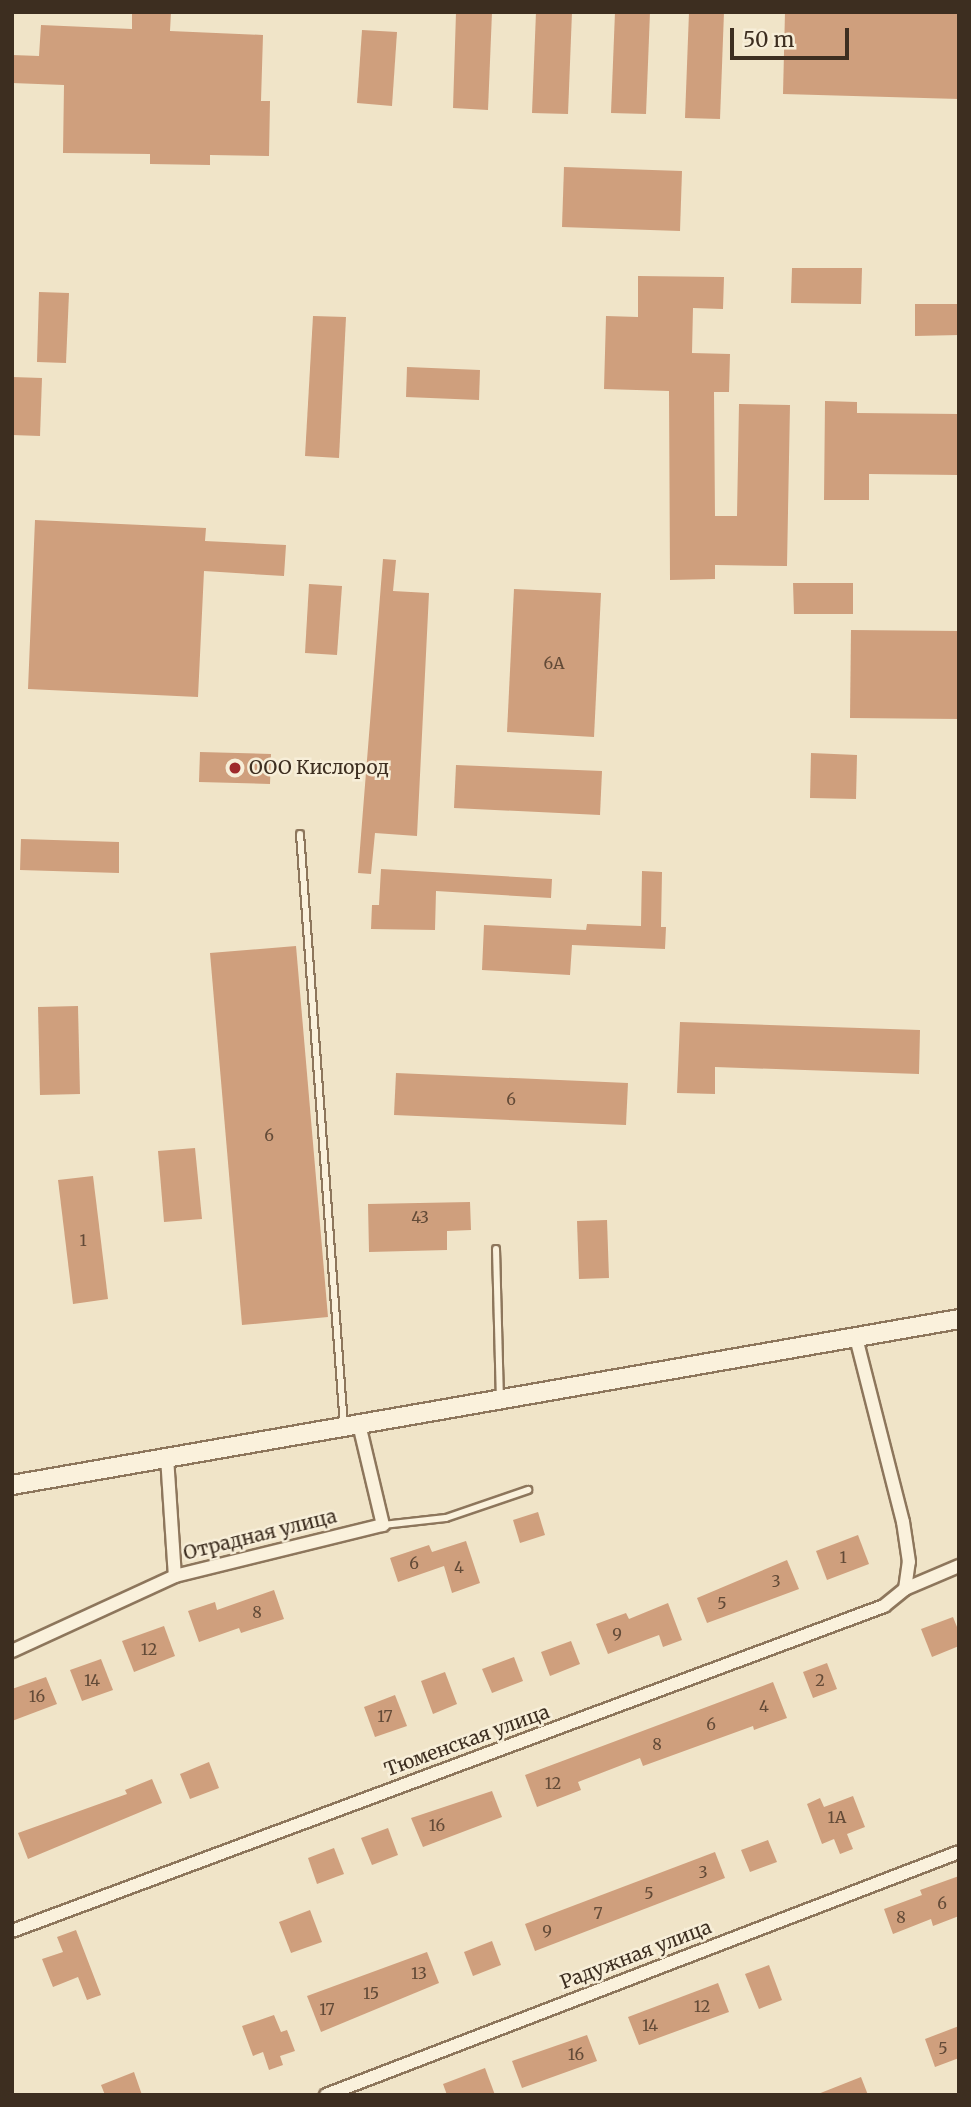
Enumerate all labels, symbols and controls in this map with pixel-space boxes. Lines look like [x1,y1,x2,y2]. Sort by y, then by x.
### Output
scale bar [733,14,852,58]
text: 50 m [743,26,794,53]
house number: 6А [544,653,564,673]
place label: ООО Кислород [249,757,389,779]
marker: ООО Кислород [227,760,243,776]
house number: 6 [506,1089,516,1109]
house number: 6 [264,1125,274,1145]
house number: 43 [411,1207,429,1227]
house number: 1 [79,1230,87,1250]
street label: Отрадная улица [181,1505,339,1565]
house number: 1 [839,1547,847,1567]
house number: 6 [409,1553,419,1573]
house number: 4 [454,1557,464,1577]
house number: 3 [771,1571,781,1591]
house number: 5 [717,1593,727,1613]
house number: 8 [252,1602,262,1622]
house number: 9 [612,1624,622,1644]
house number: 12 [141,1639,157,1659]
house number: 14 [84,1670,100,1690]
house number: 2 [815,1670,825,1690]
house number: 16 [29,1686,45,1706]
house number: 4 [759,1696,769,1716]
street label: Тюменская улица [381,1701,553,1781]
house number: 17 [377,1706,393,1726]
house number: 6 [706,1714,716,1734]
house number: 8 [652,1734,662,1754]
house number: 12 [545,1773,561,1793]
house number: 1А [828,1807,846,1827]
house number: 16 [429,1815,445,1835]
house number: 3 [698,1862,708,1882]
house number: 5 [644,1883,654,1903]
house number: 6 [937,1893,947,1913]
house number: 7 [593,1903,603,1923]
house number: 8 [896,1907,906,1927]
street label: Радужная улица [557,1916,715,1994]
house number: 9 [542,1921,552,1941]
house number: 13 [411,1963,427,1983]
house number: 15 [363,1983,379,2003]
house number: 12 [694,1996,710,2016]
house number: 17 [319,1999,335,2019]
house number: 14 [642,2015,658,2035]
house number: 5 [938,2038,948,2058]
house number: 16 [568,2044,584,2064]

